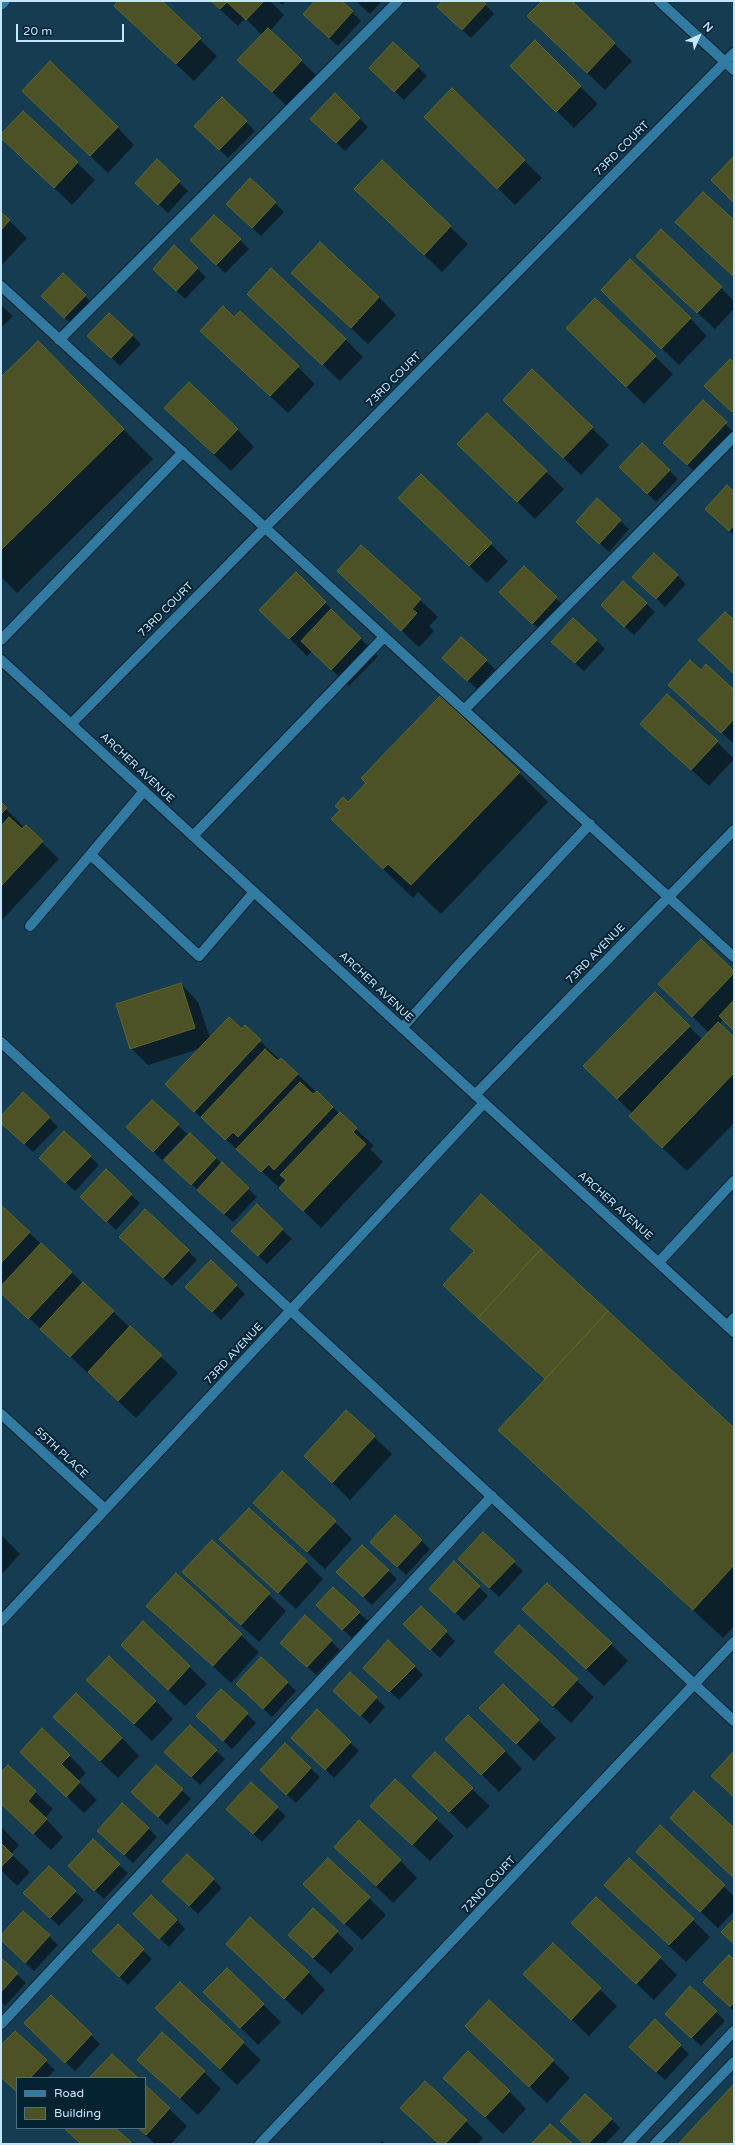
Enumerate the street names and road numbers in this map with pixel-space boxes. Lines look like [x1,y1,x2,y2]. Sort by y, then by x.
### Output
street label: 73RD COURT [592,119,652,179]
street label: 73RD COURT [364,350,424,410]
street label: 73RD COURT [136,580,196,640]
street label: ARCHER AVENUE [97,730,177,806]
street label: 73RD AVENUE [564,921,628,987]
street label: ARCHER AVENUE [336,949,416,1025]
street label: ARCHER AVENUE [575,1169,655,1243]
street label: 73RD AVENUE [202,1320,266,1388]
street label: 55TH PLACE [32,1425,90,1481]
street label: 72ND COURT [459,1854,519,1916]

